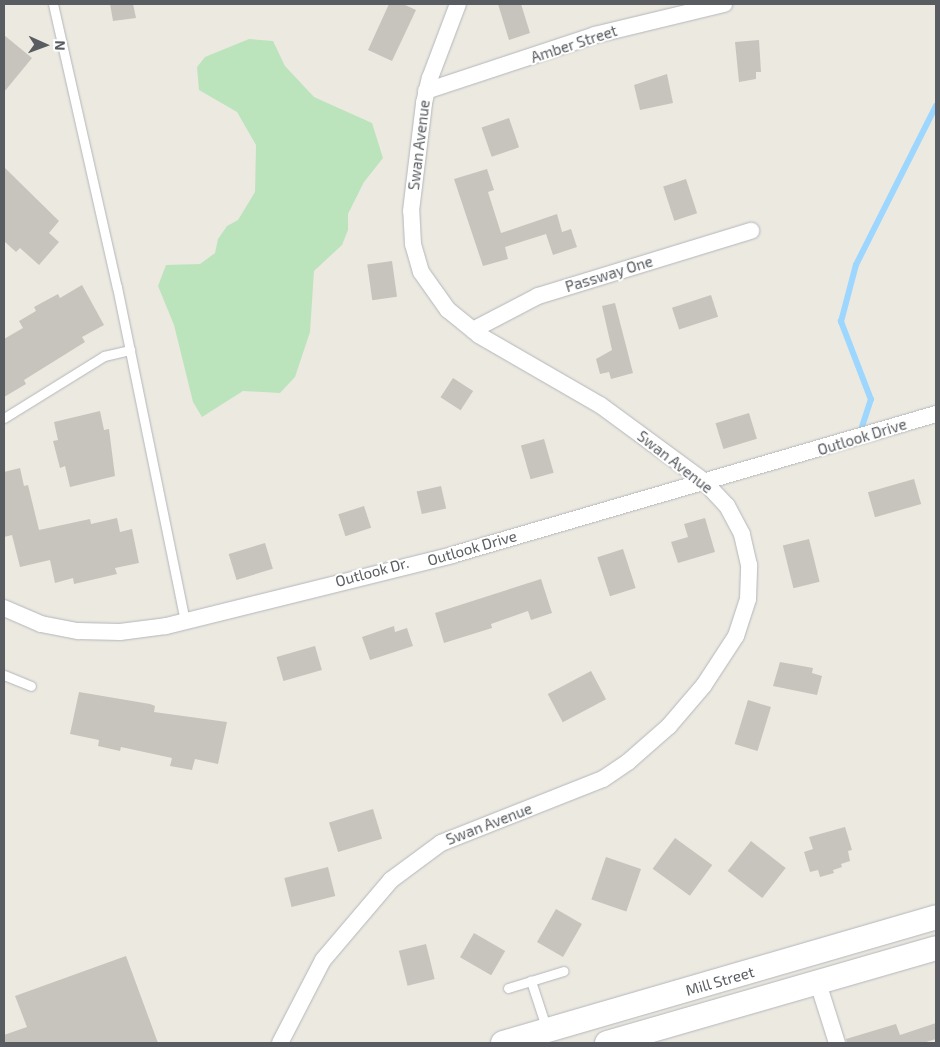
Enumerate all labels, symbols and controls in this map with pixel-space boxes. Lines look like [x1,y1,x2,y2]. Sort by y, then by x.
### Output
north arrow [20,20,70,70]
street label: Amber Street [528,22,620,66]
text: N [52,40,69,51]
street label: Swan Avenue [405,99,433,191]
street label: Passway One [563,252,655,296]
street label: Outlook Drive [815,415,909,459]
street label: Swan Avenue [634,427,716,497]
street label: Outlook Drive [425,527,519,569]
street label: Outlook Dr. [333,554,411,590]
street label: Swan Avenue [443,799,535,849]
street label: Mill Street [683,963,757,999]

